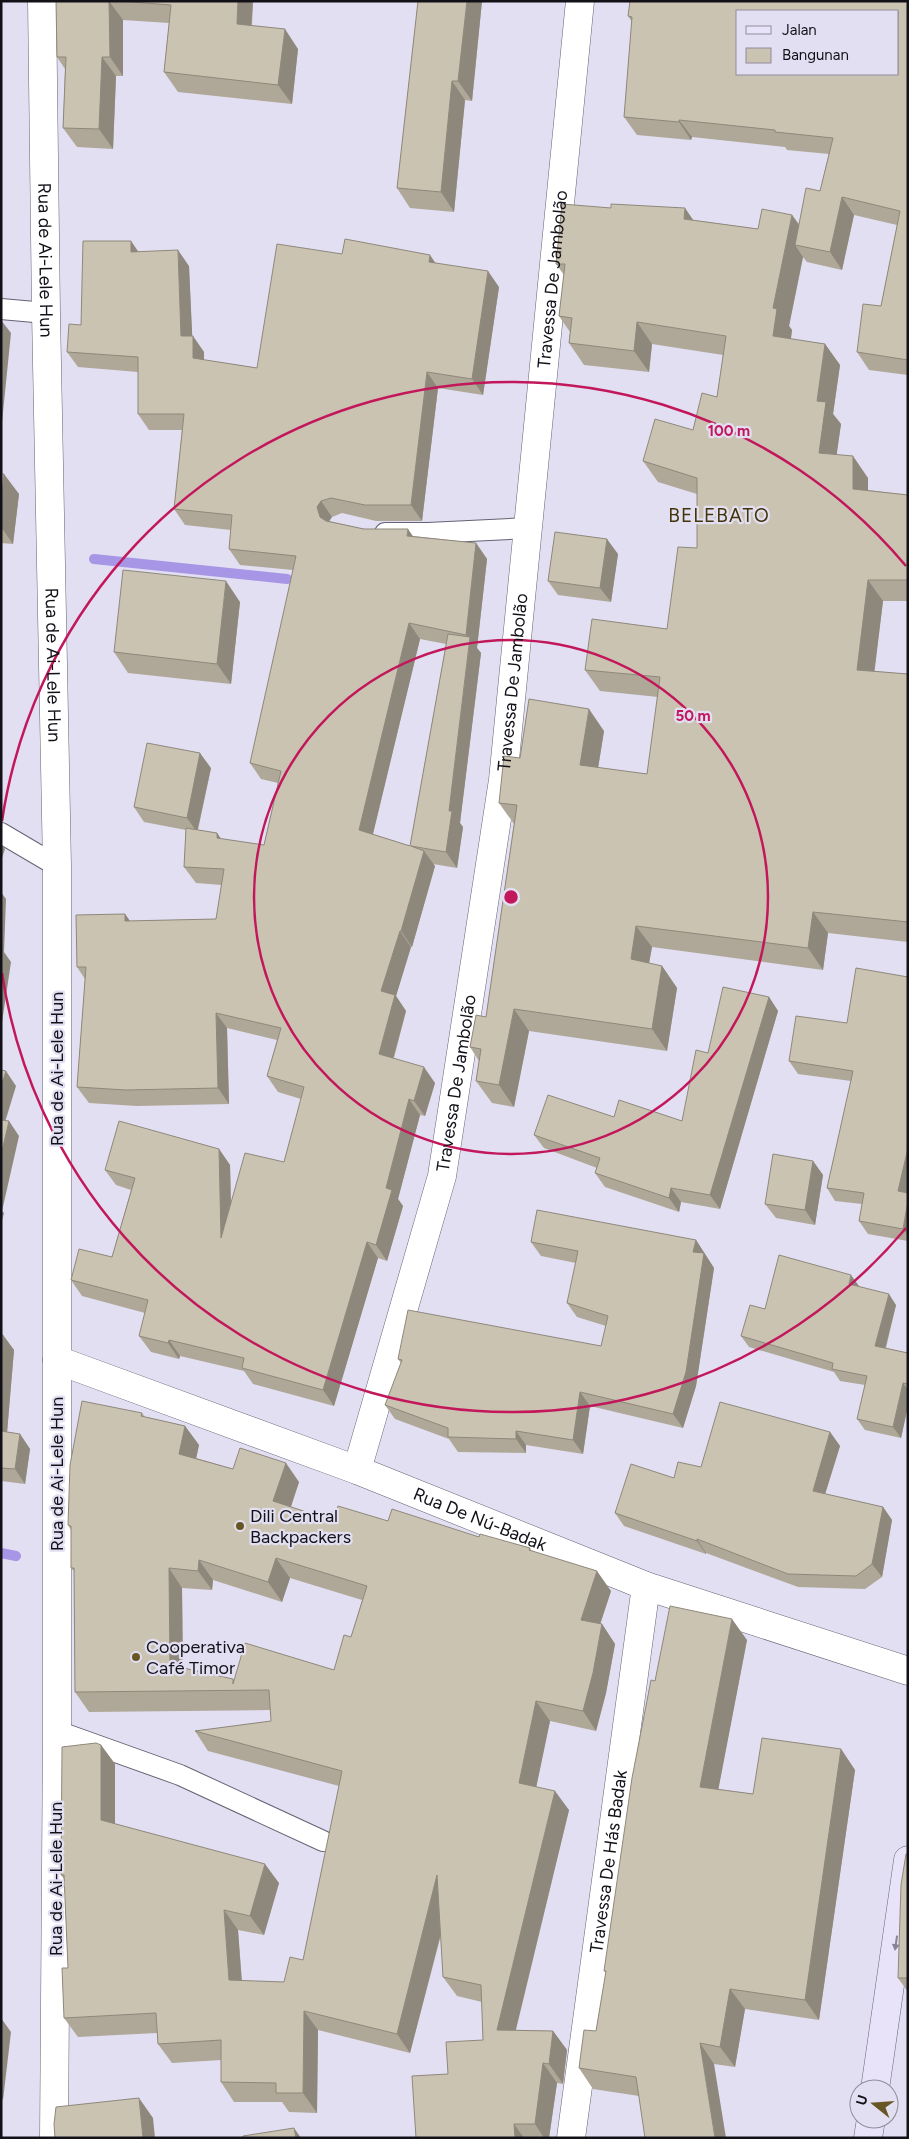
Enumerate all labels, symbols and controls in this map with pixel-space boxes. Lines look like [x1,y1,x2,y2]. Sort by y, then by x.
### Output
legend [736,10,899,75]
text: Jalan [782,21,817,39]
text: Bangunan [782,46,849,64]
street label: Rua de Ai-Lele Hun [33,182,57,338]
street label: Travessa De Jambolão [533,189,572,369]
text: 100 m [708,422,750,440]
district label: BELEBATO [668,504,770,527]
street label: Rua de Ai-Lele Hun [40,587,66,742]
street label: Travessa De Jambolão [493,592,532,772]
text: 50 m [675,707,711,725]
centre of rings [502,888,520,906]
street label: Rua de Ai-Lele Hun [46,992,68,1146]
street label: Travessa De Jambolão [432,993,481,1173]
street label: Rua de Ai-Lele Hun [46,1397,68,1551]
street label: Rua De Nú-Badak [410,1483,550,1556]
place label: Dili Central Backpackers [250,1505,351,1548]
marker: Dili Central Backpackers [234,1520,246,1532]
place label: Cooperativa Café Timor [146,1636,245,1679]
marker: Cooperativa Café Timor [130,1651,142,1663]
street label: Travessa De Hás Badak [585,1768,632,1954]
street label: Rua de Ai-Lele Hun [45,1802,67,1956]
one-way arrow [892,1936,900,1952]
north arrow [849,2079,899,2129]
text: U [852,2093,872,2108]

